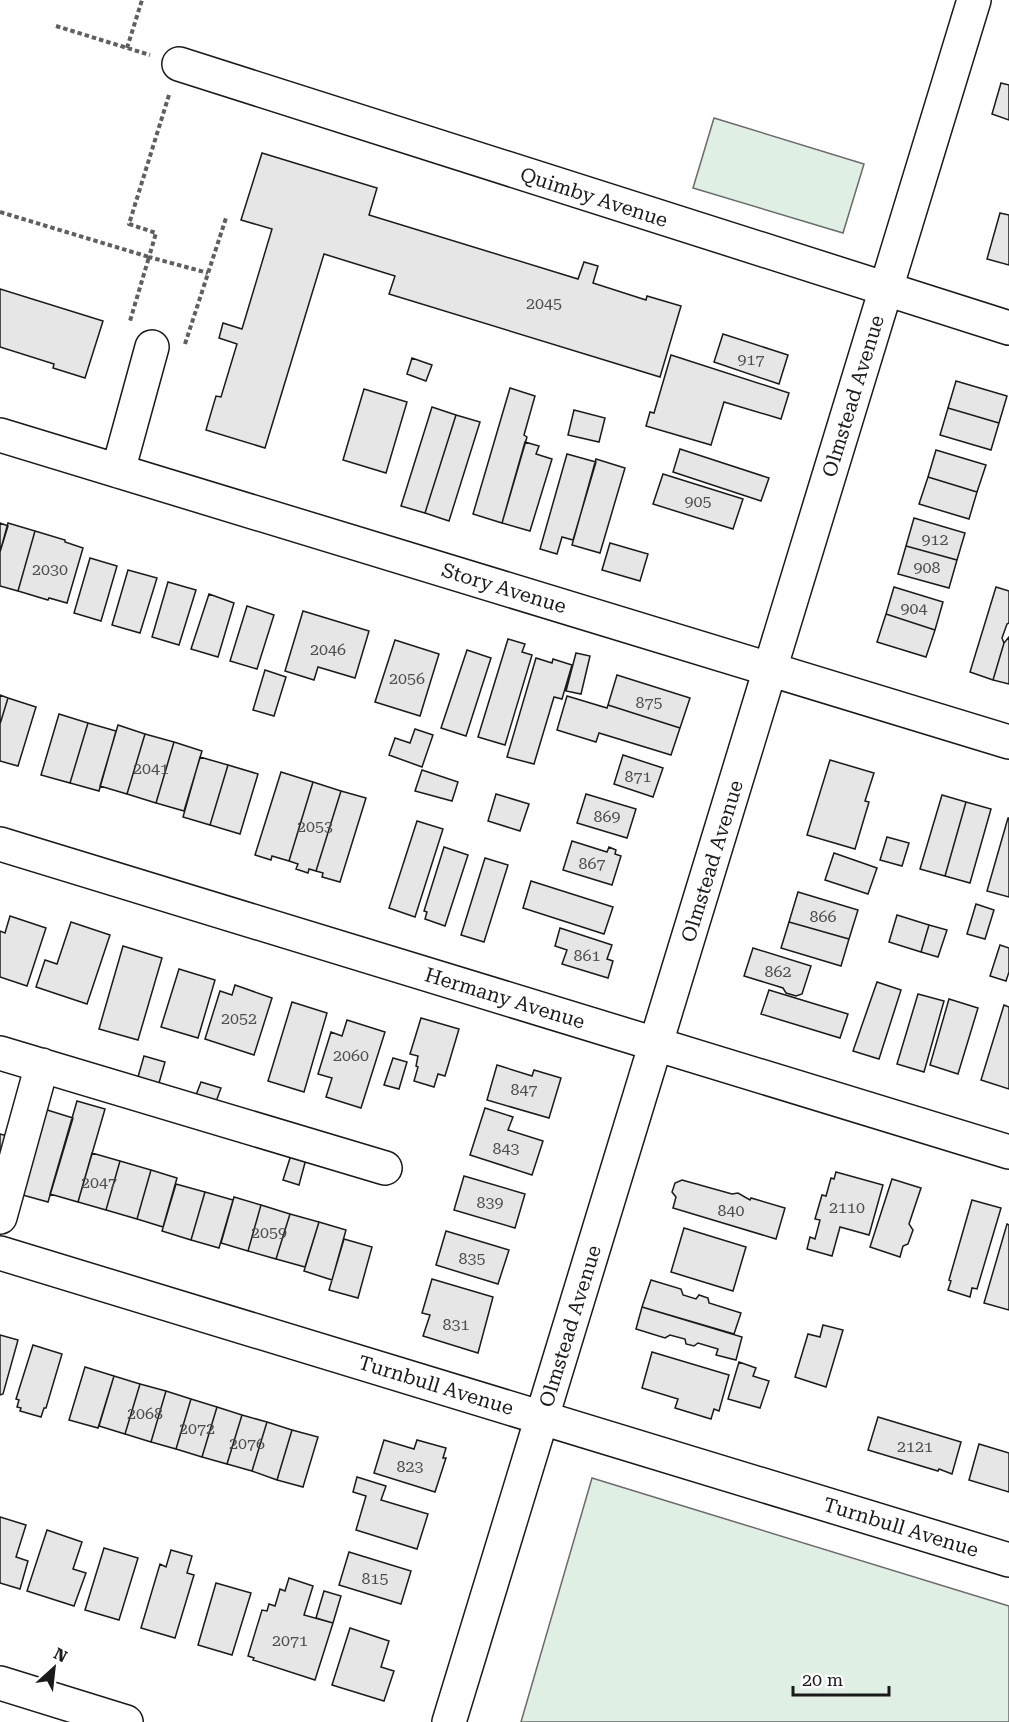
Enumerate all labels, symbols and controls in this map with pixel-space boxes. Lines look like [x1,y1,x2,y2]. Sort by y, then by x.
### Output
street label: Quimby Avenue [517,162,671,232]
house number: 2045 [526,294,562,313]
street label: Olmstead Avenue [817,312,889,480]
house number: 917 [738,350,764,369]
house number: 905 [685,492,711,511]
house number: 912 [922,530,948,549]
street label: Story Avenue [439,558,569,618]
house number: 908 [914,558,940,577]
house number: 2030 [32,560,68,579]
house number: 904 [901,599,927,618]
house number: 2046 [310,640,346,659]
house number: 2056 [389,669,425,688]
house number: 875 [636,693,662,712]
house number: 2041 [133,759,169,778]
house number: 871 [625,767,651,786]
street label: Olmstead Avenue [676,777,748,945]
house number: 869 [594,807,620,826]
house number: 2053 [297,817,333,836]
house number: 867 [579,854,605,873]
house number: 866 [810,907,836,926]
house number: 861 [574,946,600,965]
street label: Hermany Avenue [422,962,588,1034]
house number: 862 [765,962,791,981]
house number: 2052 [221,1009,257,1028]
house number: 2060 [333,1046,369,1065]
house number: 847 [511,1080,537,1099]
house number: 843 [493,1139,519,1158]
house number: 2047 [81,1173,117,1192]
house number: 839 [477,1193,503,1212]
house number: 2110 [829,1198,865,1217]
house number: 840 [718,1201,744,1220]
house number: 2059 [251,1223,287,1242]
street label: Olmstead Avenue [534,1242,606,1410]
house number: 835 [459,1249,485,1268]
house number: 831 [443,1315,469,1334]
street label: Turnbull Avenue [356,1350,516,1420]
house number: 2068 [127,1404,163,1423]
house number: 2072 [179,1419,215,1438]
house number: 2076 [229,1434,265,1453]
house number: 2121 [897,1437,933,1456]
house number: 823 [397,1457,423,1476]
street label: Turnbull Avenue [821,1492,981,1562]
house number: 815 [362,1569,388,1588]
house number: 2071 [272,1631,308,1650]
north arrow [24,1638,84,1698]
text: N [51,1644,70,1666]
scale bar [793,1659,889,1697]
text: 20 m [802,1669,843,1690]

